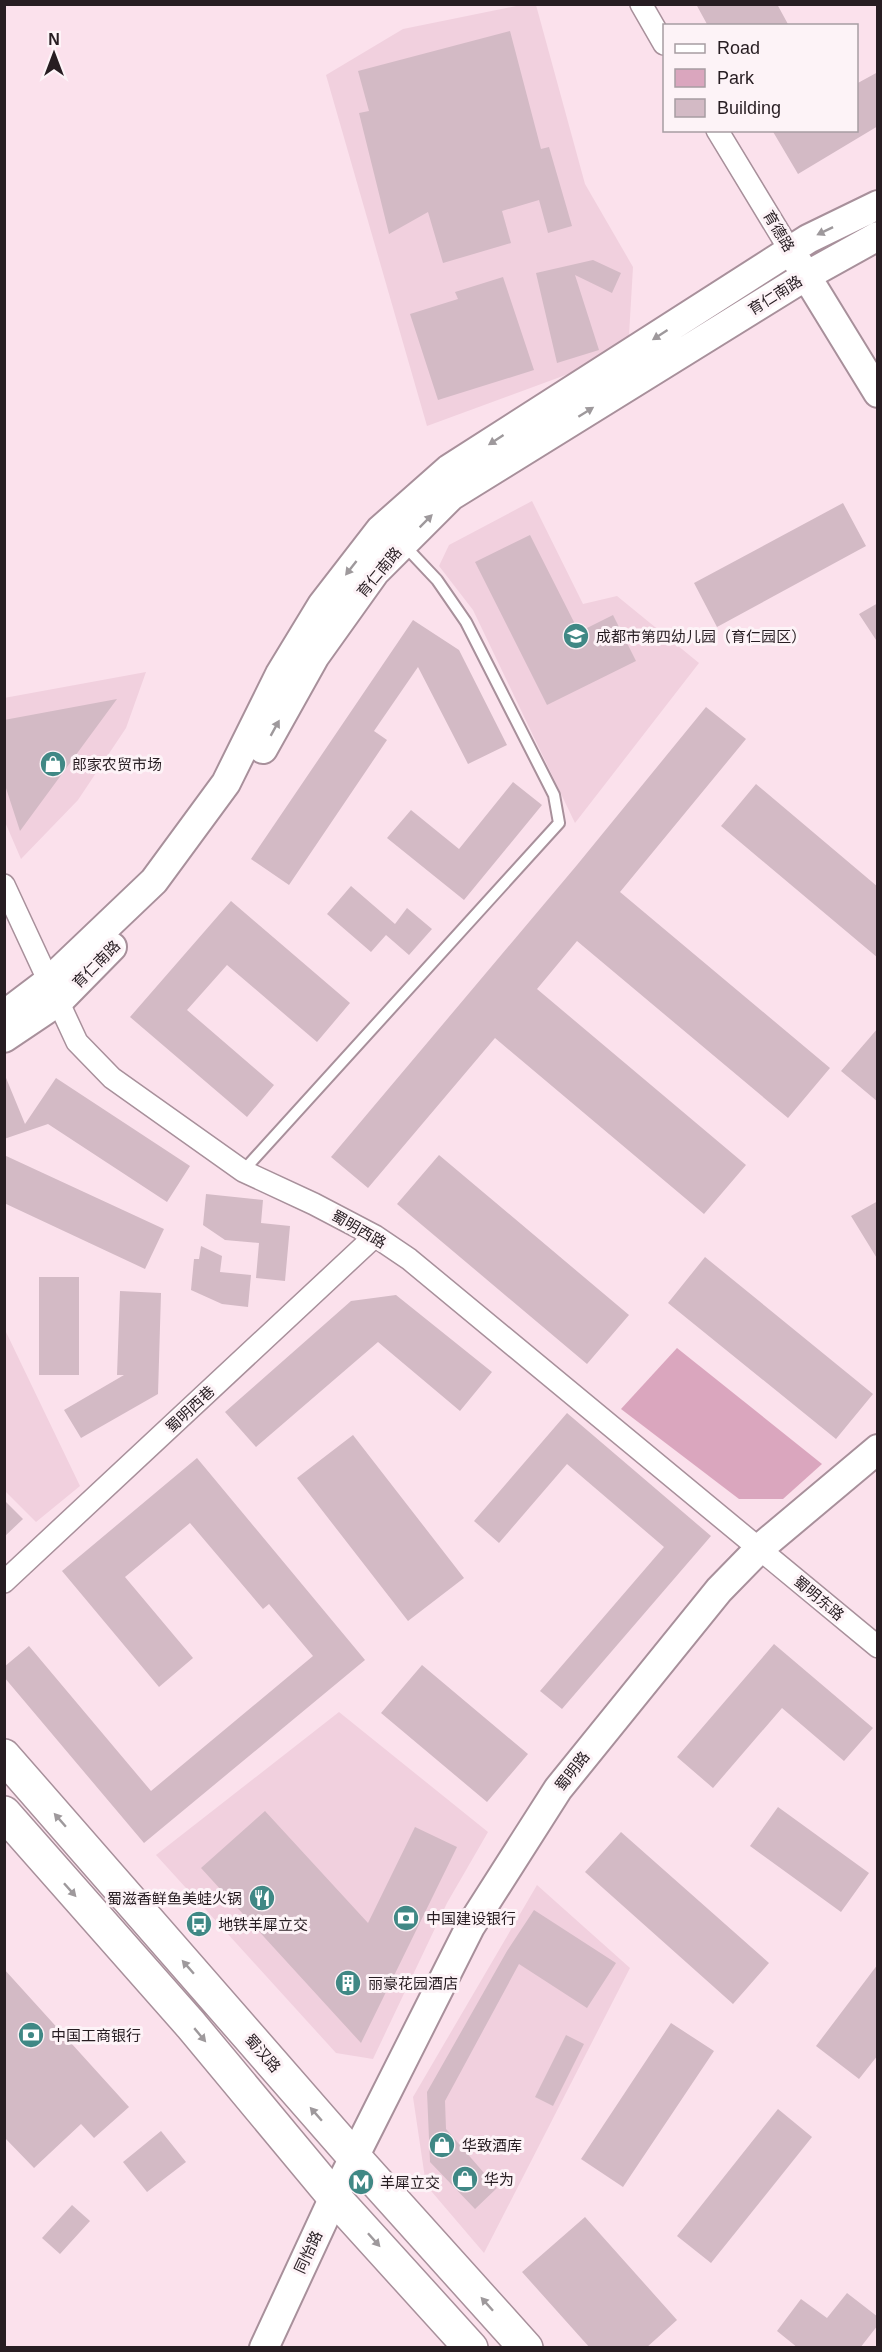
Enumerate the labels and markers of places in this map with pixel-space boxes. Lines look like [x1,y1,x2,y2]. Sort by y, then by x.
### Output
school or university icon: 成都市第四幼儿园（育仁园区） [561,621,591,651]
place label: 成都市第四幼儿园（育仁园区） [596,628,806,645]
shop icon: 郎家农贸市场 [38,749,68,779]
place label: 郎家农贸市场 [72,756,162,773]
restaurant icon: 蜀滋香鲜鱼美蛙火锅 [247,1883,277,1913]
place label: 蜀滋香鲜鱼美蛙火锅 [107,1890,242,1907]
bank icon: 中国建设银行 [391,1903,421,1933]
bus stop icon: 地铁羊犀立交 [184,1909,214,1939]
place label: 中国建设银行 [426,1910,516,1927]
place label: 地铁羊犀立交 [218,1916,308,1933]
building icon: 丽豪花园酒店 [333,1968,363,1998]
place label: 丽豪花园酒店 [368,1975,458,1992]
bank icon: 中国工商银行 [16,2020,46,2050]
place label: 中国工商银行 [51,2027,141,2044]
shop icon: 华致酒库 [427,2130,457,2160]
place label: 华致酒库 [462,2137,522,2154]
shop icon: 华为 [450,2164,480,2194]
metro station icon: 羊犀立交 [346,2167,376,2197]
place label: 华为 [484,2171,514,2188]
place label: 羊犀立交 [380,2174,440,2191]

